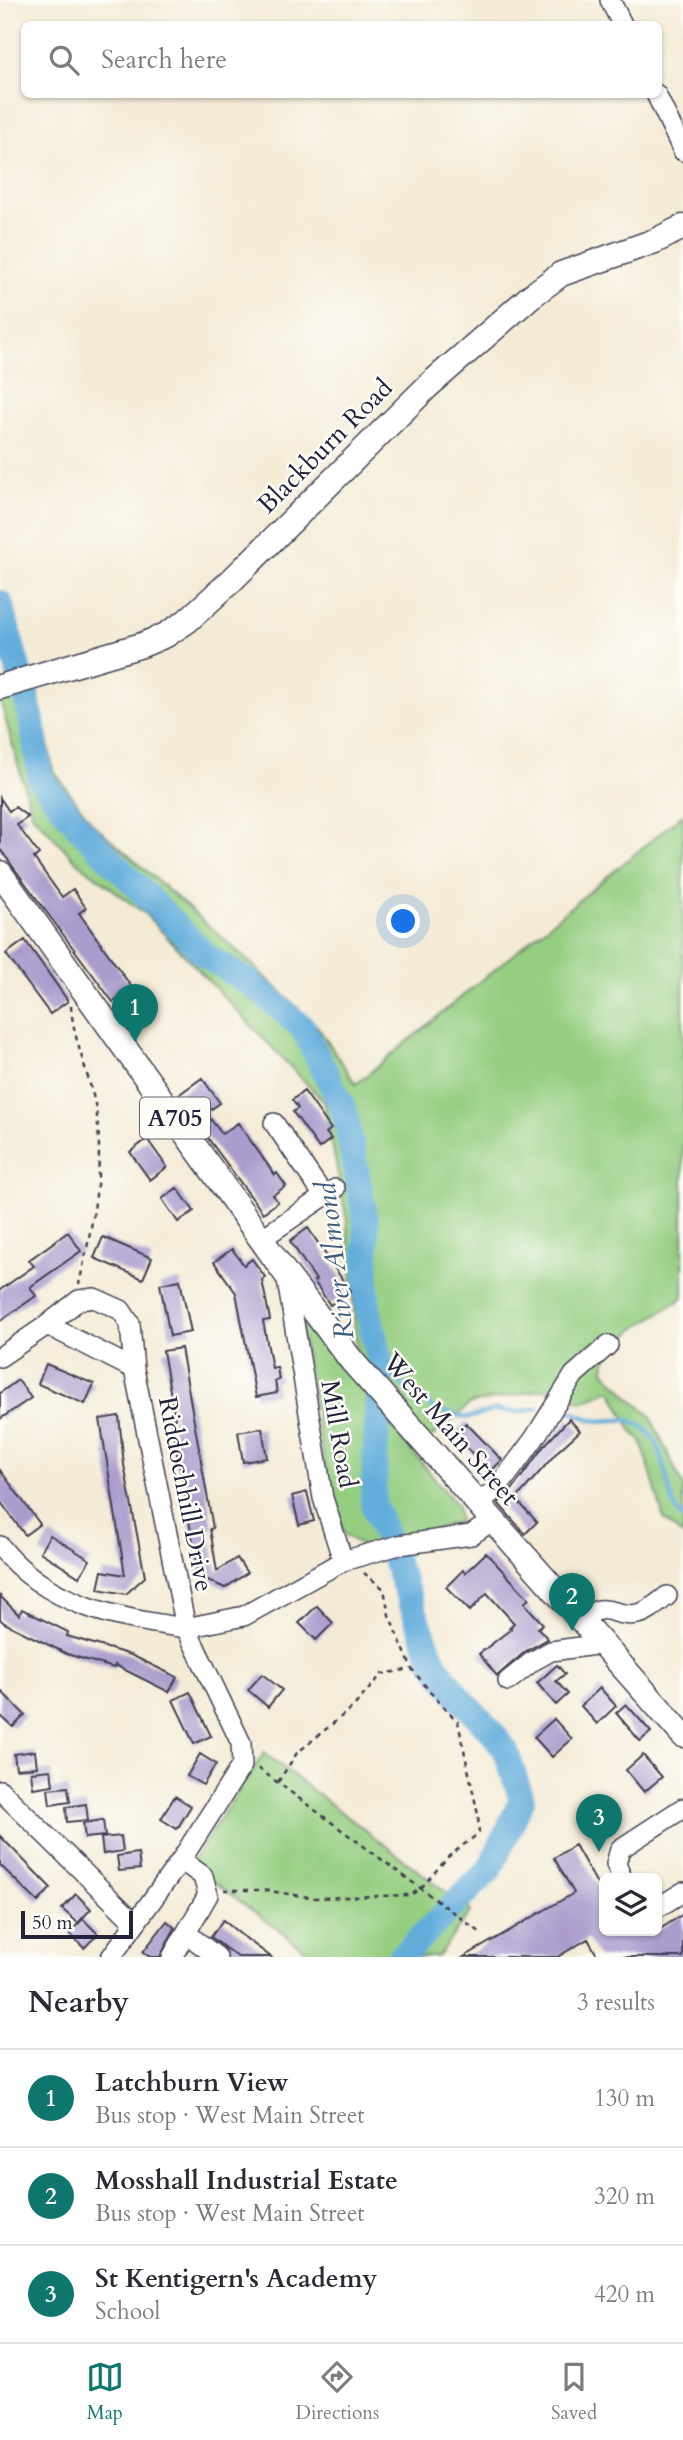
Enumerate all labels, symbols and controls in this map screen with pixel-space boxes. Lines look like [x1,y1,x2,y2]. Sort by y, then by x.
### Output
search box [21,21,662,98]
icon: search [45,41,83,79]
text: Search here [101,42,227,77]
street label: Blackburn Road [250,371,400,521]
your location [386,904,420,938]
pin: 1 [112,984,158,1042]
road number: A705 [140,1098,210,1138]
water label: River Almond [306,1178,364,1342]
street label: West Main Street [374,1344,527,1513]
street label: Mill Road [312,1377,366,1491]
street label: Riddochhill Drive [150,1394,222,1594]
pin: 2 [549,1573,595,1631]
pin: 3 [576,1794,622,1852]
map controls [599,1873,662,1936]
button: layers [599,1873,662,1936]
scale bar [21,1908,133,1940]
text: 50 m [32,1910,73,1936]
text: Nearby [28,1982,129,2023]
text: 3 results [577,1987,655,2018]
text: Latchburn View [95,2065,289,2100]
text: 1 [45,2083,57,2114]
text: 130 m [594,2083,655,2114]
text: Bus stop · West Main Street [95,2100,365,2131]
text: Mosshall Industrial Estate [95,2163,398,2198]
text: 2 [45,2181,57,2212]
text: 320 m [594,2181,655,2212]
text: Bus stop · West Main Street [95,2198,365,2229]
text: St Kentigern's Academy [95,2261,377,2296]
text: 3 [45,2279,57,2310]
text: 420 m [594,2279,655,2310]
text: School [95,2296,160,2327]
tab: Map [86,2358,124,2426]
tab: Directions [296,2358,379,2426]
tab: Saved [551,2358,597,2426]

